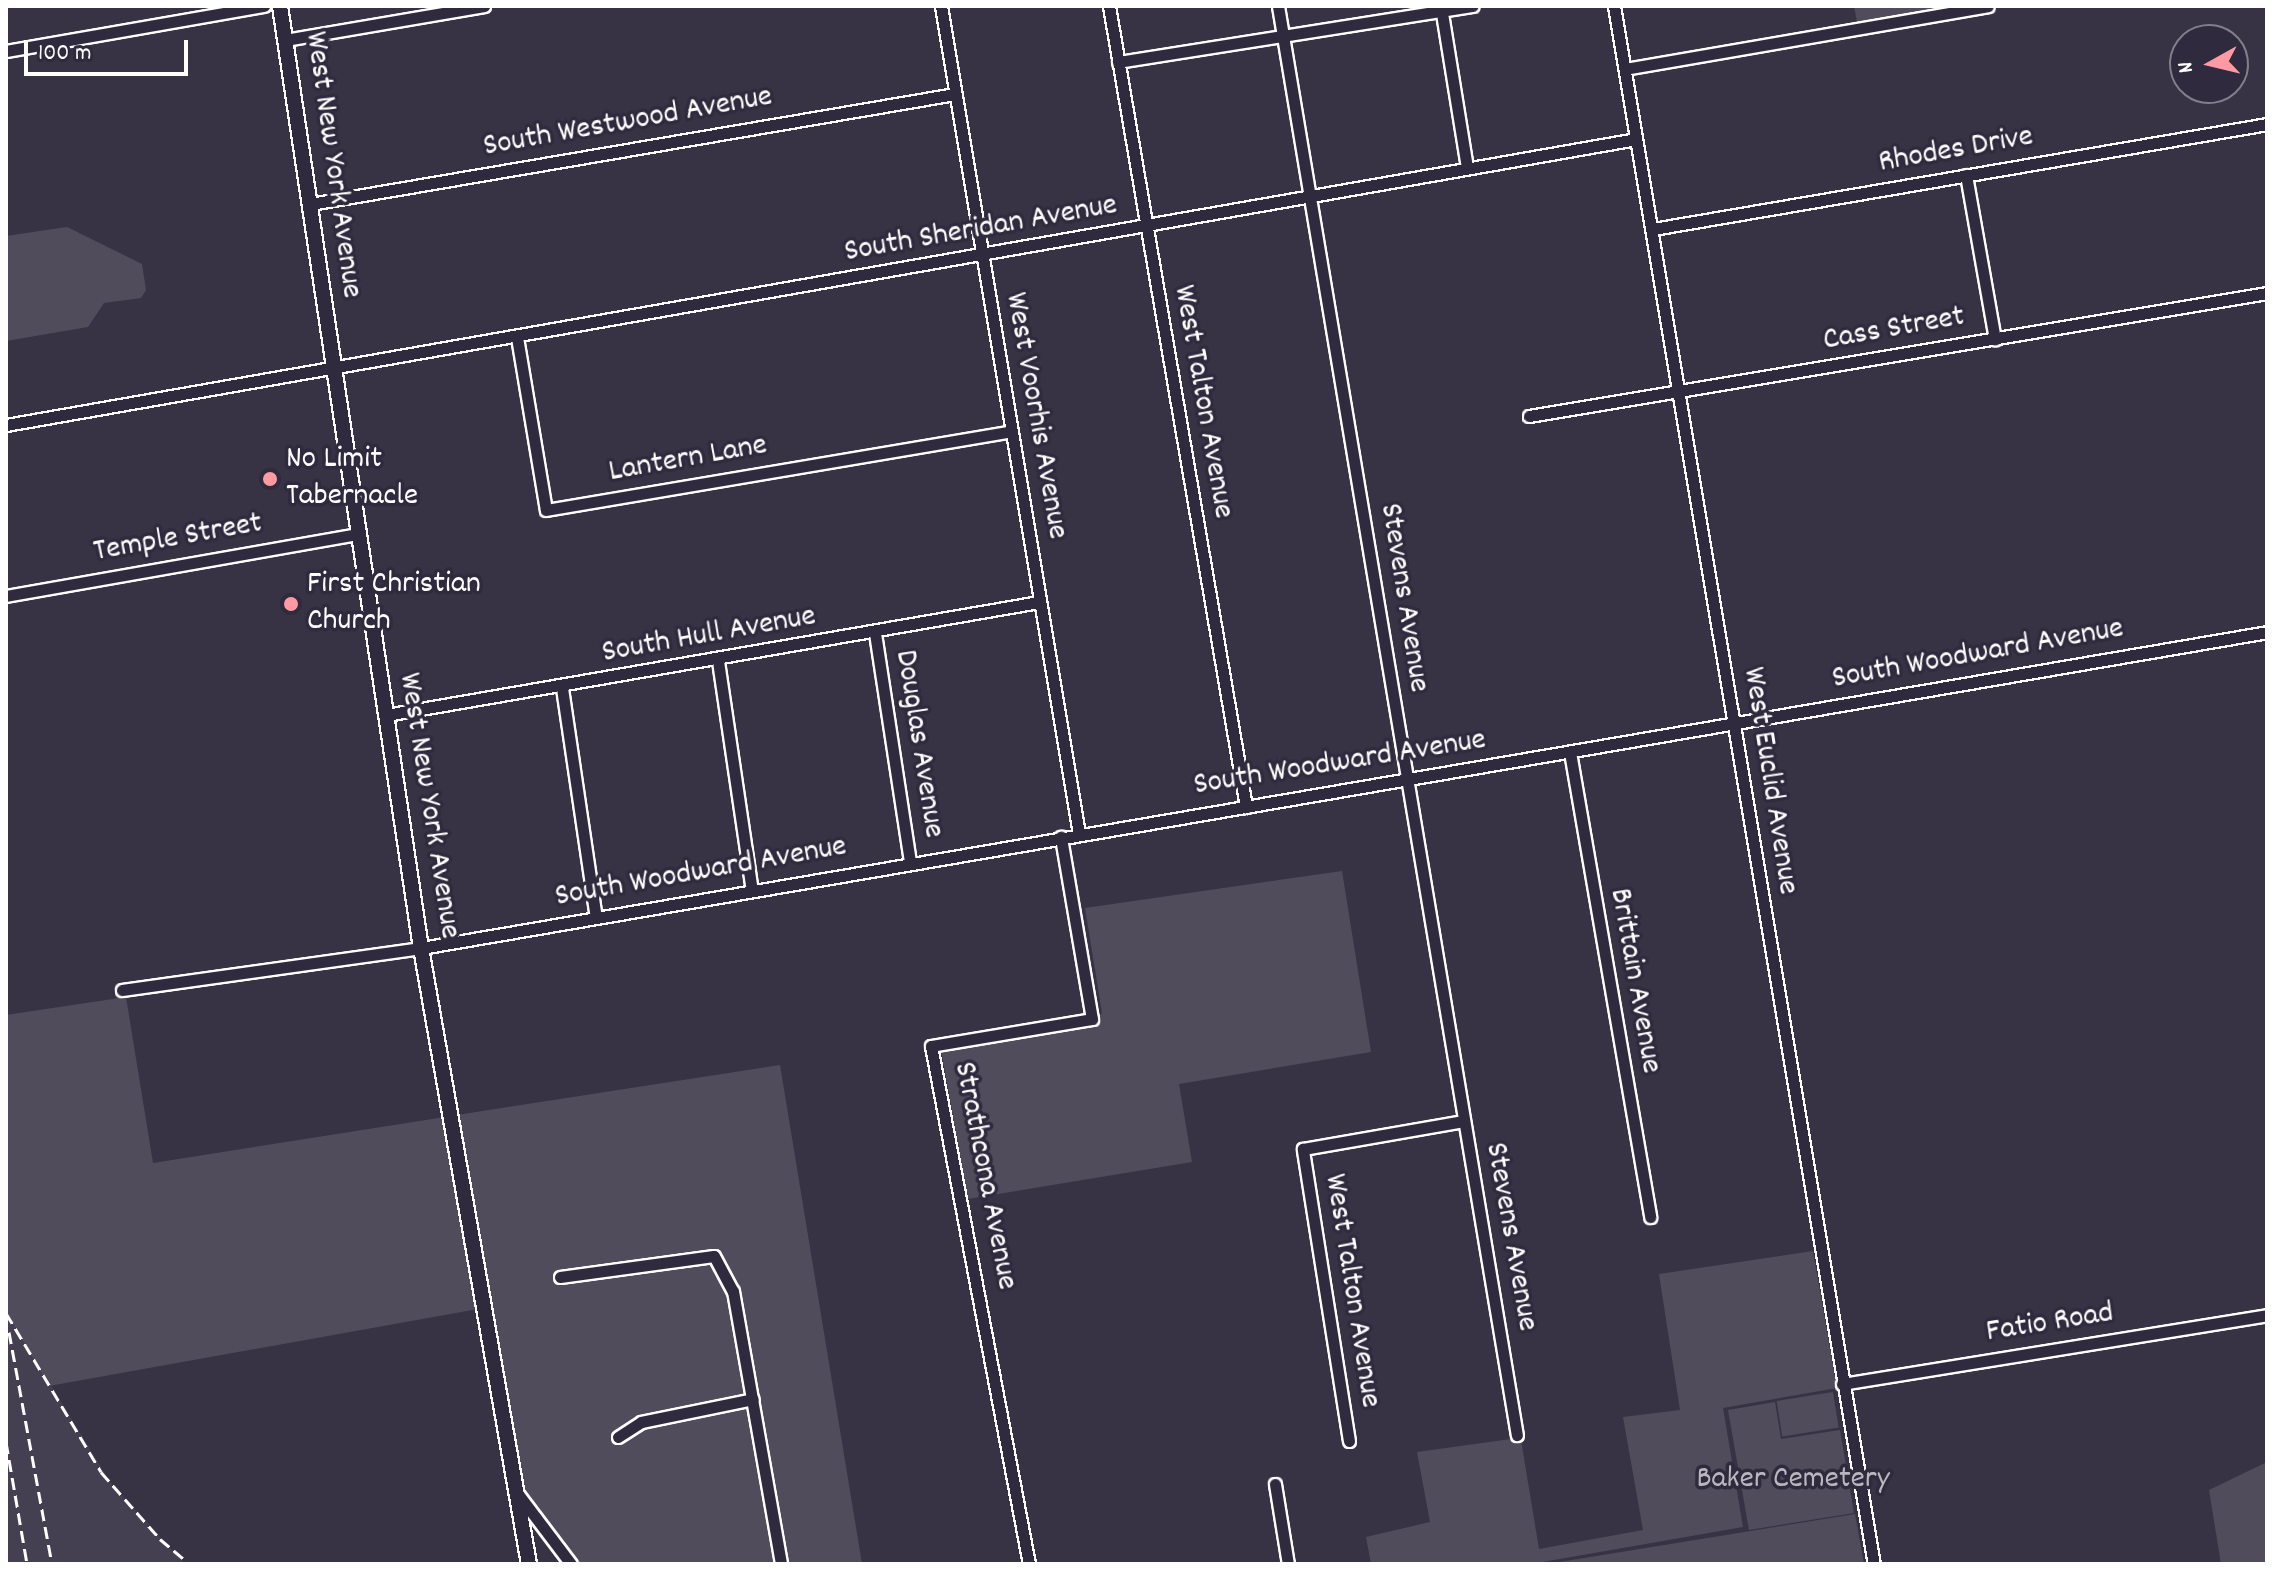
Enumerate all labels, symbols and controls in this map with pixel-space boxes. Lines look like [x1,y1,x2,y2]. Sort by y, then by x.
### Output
scale bar [28,24,192,74]
north arrow [2169,24,2249,104]
street label: West New York Avenue [294,29,370,301]
text: 100 m [38,37,91,71]
text: N [2171,60,2203,75]
street label: South Westwood Avenue [481,79,775,167]
street label: Rhodes Drive [1876,119,2036,183]
street label: South Sheridan Avenue [842,187,1120,273]
street label: West Talton Avenue [1163,282,1241,522]
street label: West Voorhis Avenue [994,290,1076,542]
street label: Cass Street [1820,299,1968,361]
street label: Lantern Lane [606,427,770,493]
place label: No Limit Tabernacle [286,442,418,517]
marker: No Limit Tabernacle [261,470,279,488]
street label: Stevens Avenue [1369,501,1437,695]
street label: Temple Street [91,505,265,573]
place label: First Christian Church [307,567,481,642]
marker: First Christian Church [282,595,300,613]
street label: South Hull Avenue [599,598,819,674]
street label: South Woodward Avenue [1829,610,2127,700]
street label: Douglas Avenue [884,647,952,841]
street label: West Euclid Avenue [1732,665,1806,897]
street label: West New York Avenue [388,670,468,942]
street label: South Woodward Avenue [1191,722,1489,806]
street label: South Woodward Avenue [552,828,850,918]
street label: Brittain Avenue [1599,886,1669,1076]
street label: Strathcona Avenue [943,1059,1025,1293]
street label: Stevens Avenue [1475,1140,1545,1334]
street label: West Talton Avenue [1314,1171,1388,1411]
street label: Fatio Road [1984,1295,2116,1353]
park label: Baker Cemetery [1696,1461,1890,1499]

